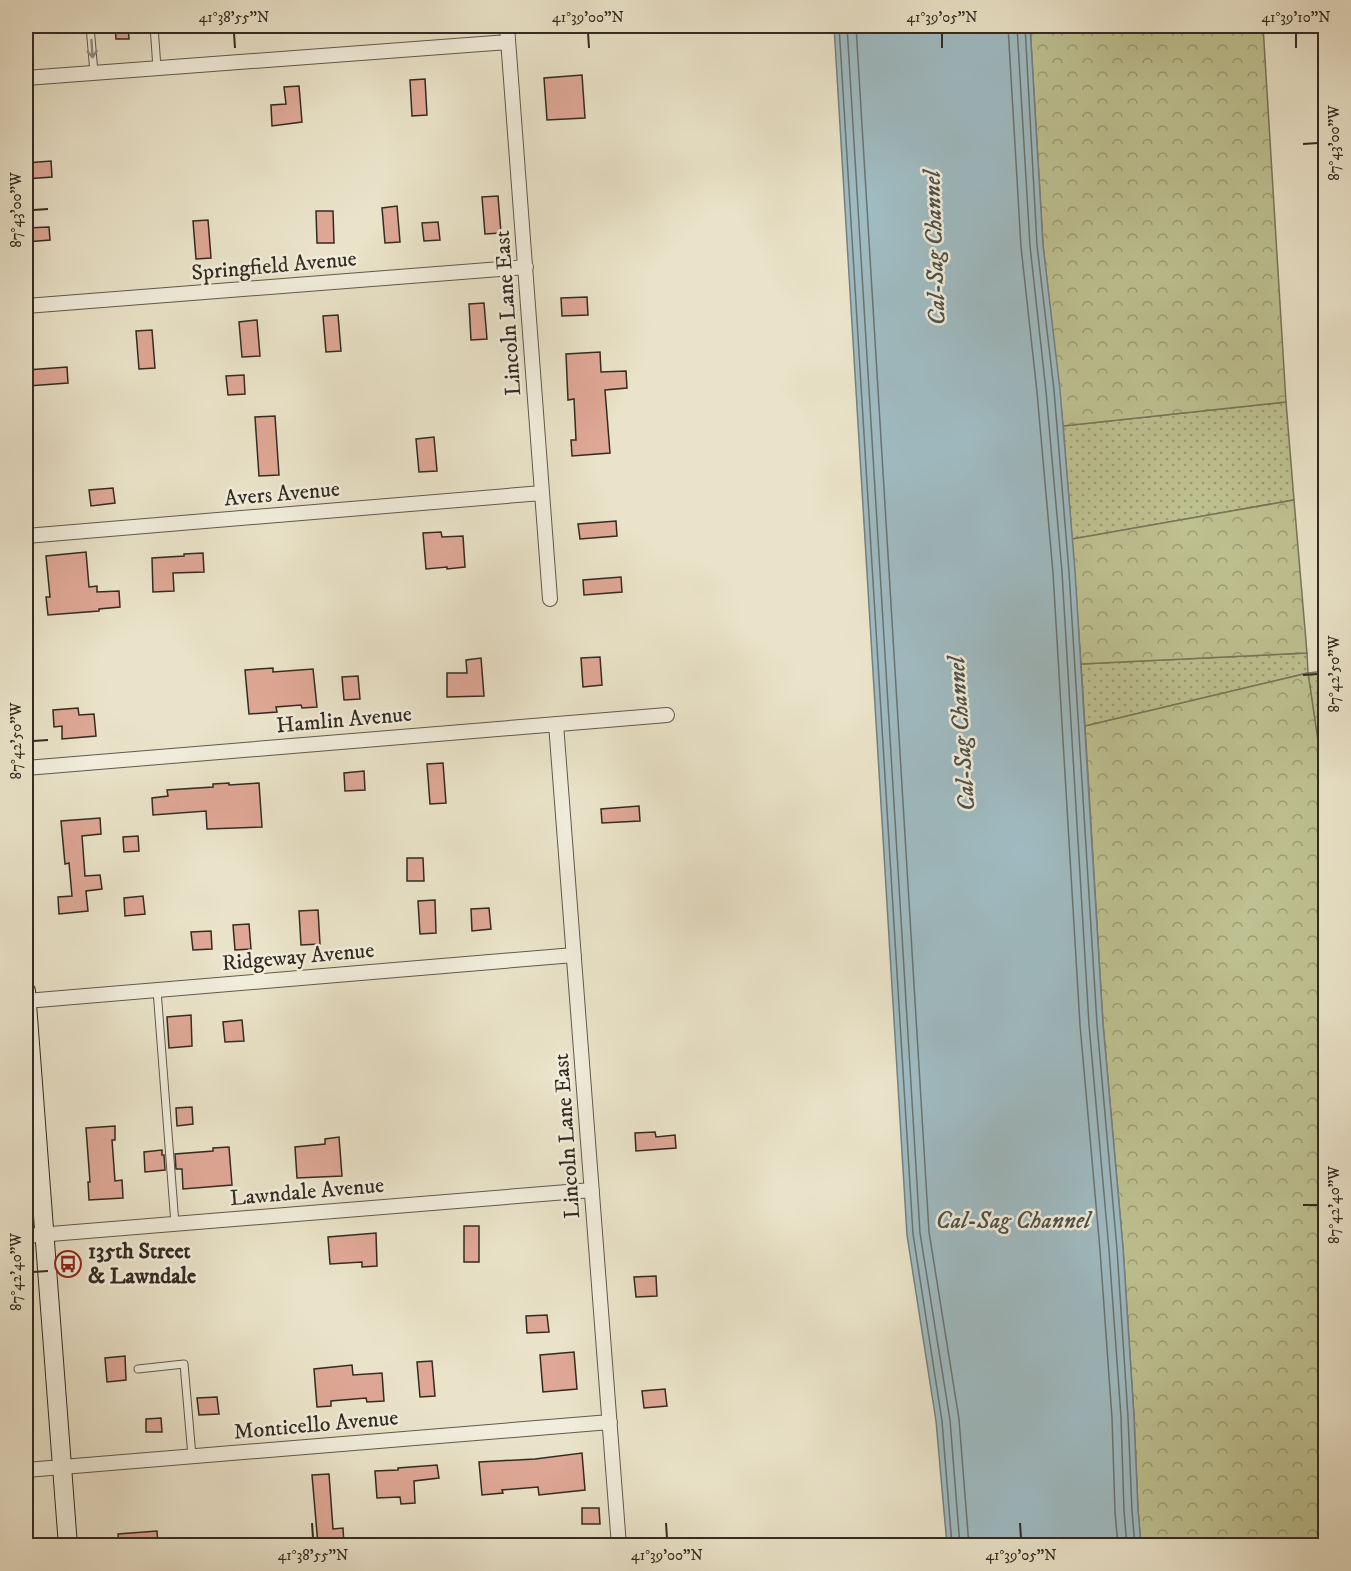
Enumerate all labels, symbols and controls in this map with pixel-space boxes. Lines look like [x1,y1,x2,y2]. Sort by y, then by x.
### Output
text: 41°38'55"N [199,8,269,27]
text: 41°39'00"N [552,8,624,27]
text: 41°39'05"N [906,8,978,27]
text: 41°39'10"N [1261,8,1331,27]
one-way arrow [87,39,98,59]
text: 87°43'00"W [1325,105,1344,181]
water label: Cal-Sag Channel [917,167,953,326]
text: 87°43'00"W [7,172,26,248]
street label: Lincoln Lane East [489,229,527,397]
street label: Springfield Avenue [190,245,358,287]
street label: Avers Avenue [223,475,341,513]
text: 87°42'50"W [1325,635,1344,712]
water label: Cal-Sag Channel [941,653,982,812]
street label: Hamlin Avenue [275,701,413,739]
text: 87°42'50"W [7,702,26,779]
street label: Ridgeway Avenue [221,937,375,977]
street label: Lincoln Lane East [548,1052,586,1220]
text: 87°42'40"W [1325,1166,1344,1244]
street label: Lawndale Avenue [229,1172,385,1212]
water label: Cal-Sag Channel [936,1206,1093,1236]
text: 87°42'40"W [7,1233,26,1311]
place label: 135th Street & Lawndale [88,1238,196,1290]
bus stop icon: 135th Street & Lawndale [53,1249,83,1279]
street label: Monticello Avenue [233,1404,399,1446]
text: 41°38'55"N [278,1546,348,1565]
text: 41°39'00"N [631,1546,703,1565]
text: 41°39'05"N [985,1546,1057,1565]

